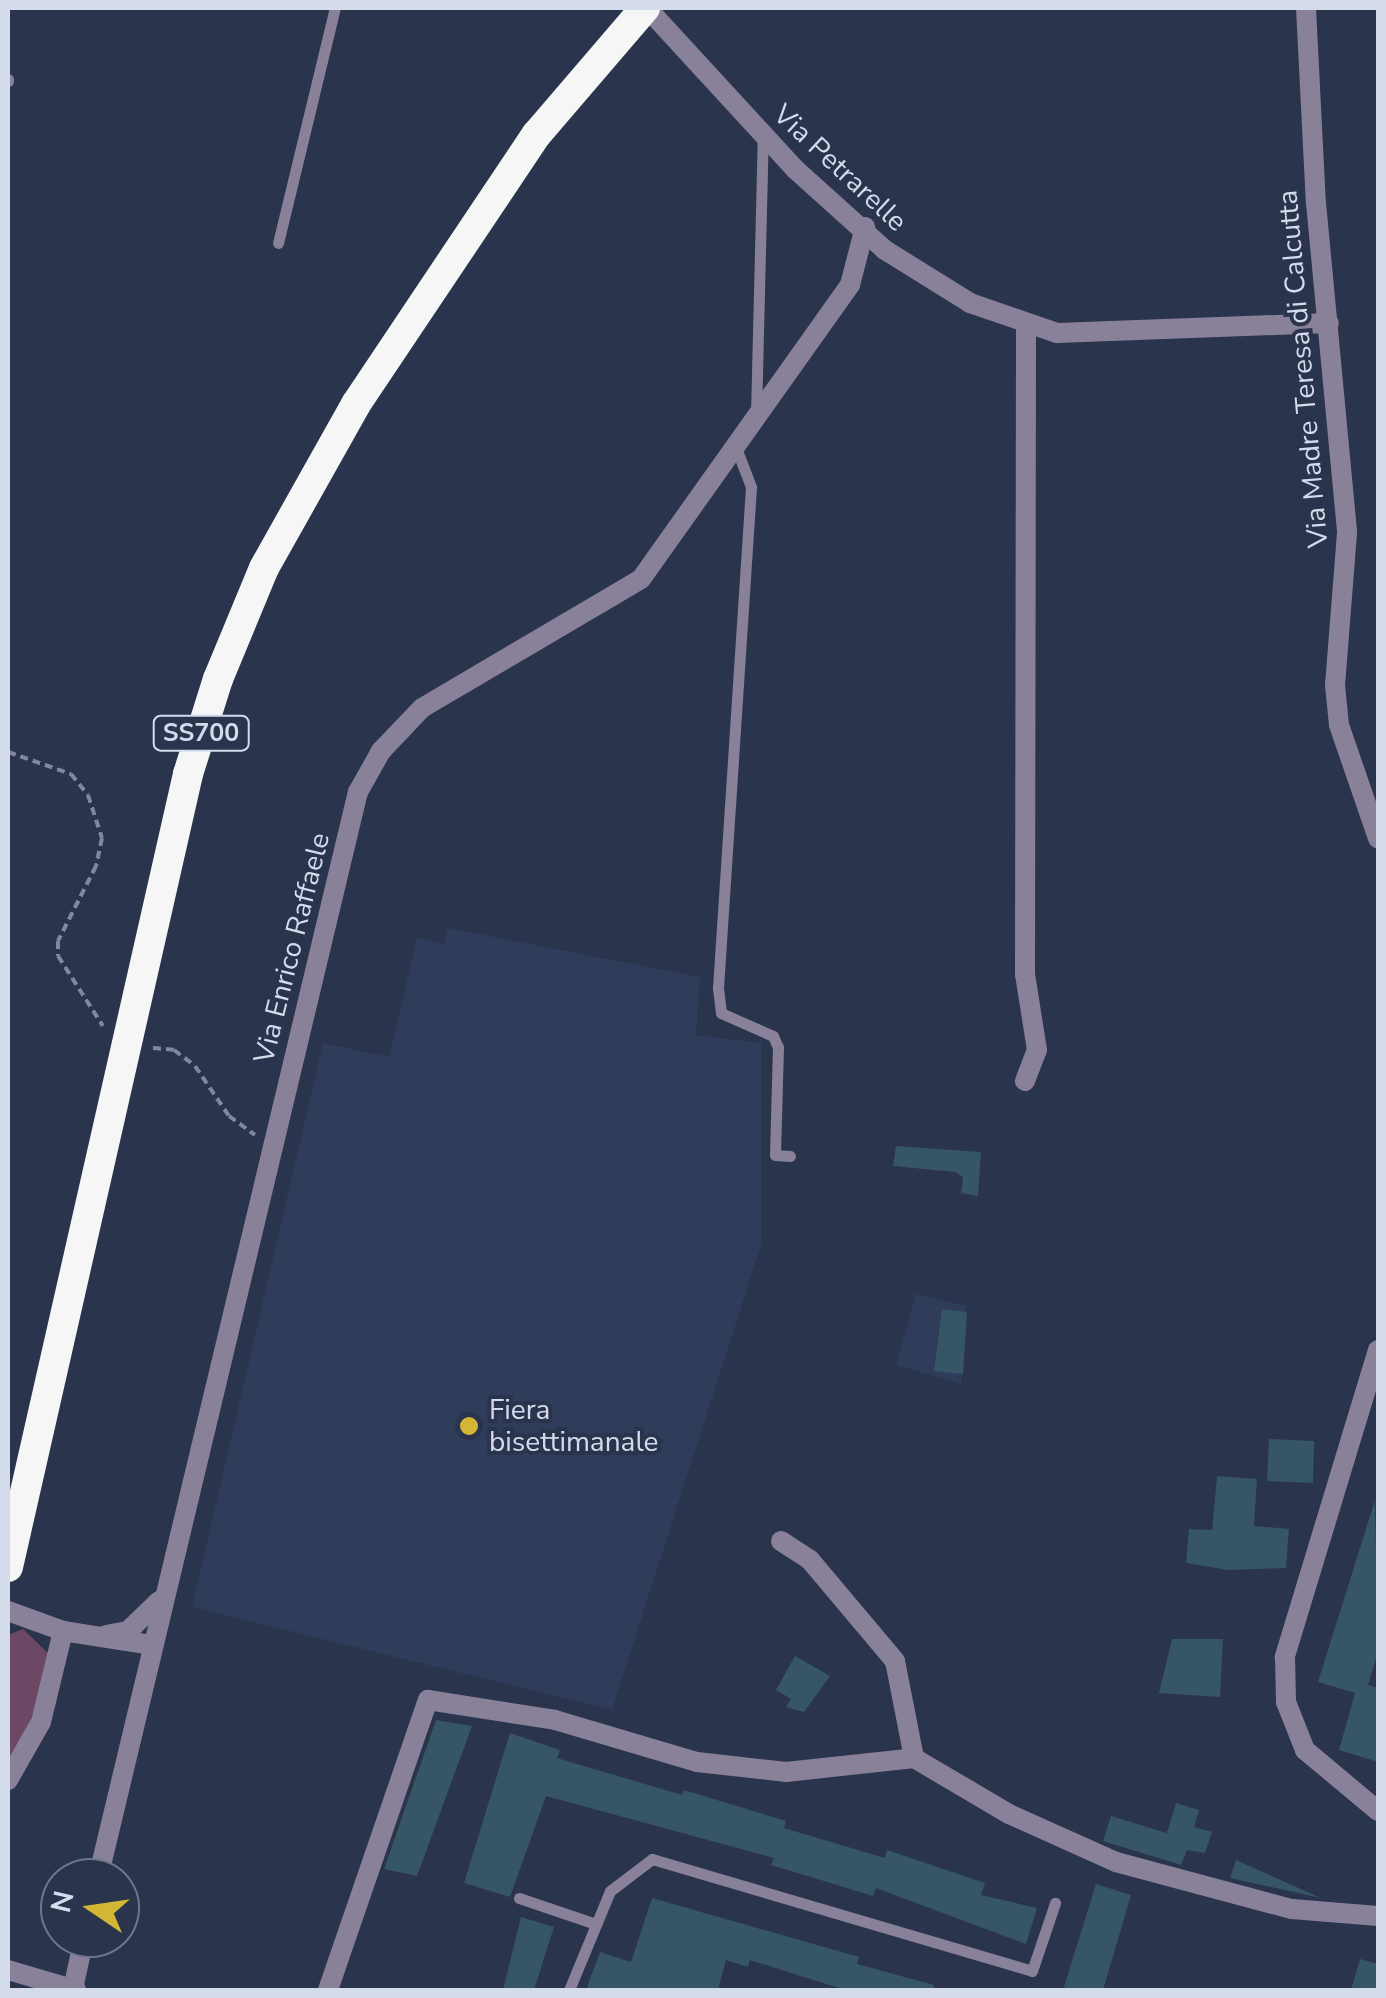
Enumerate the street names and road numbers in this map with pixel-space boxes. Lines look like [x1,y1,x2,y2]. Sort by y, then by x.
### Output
street label: Via Petrarelle [766,98,914,238]
street label: Via Madre Teresa di Calcutta [1271,189,1335,549]
road number: SS700 [151,713,251,753]
street label: Via Enrico Raffaele [247,829,337,1067]

